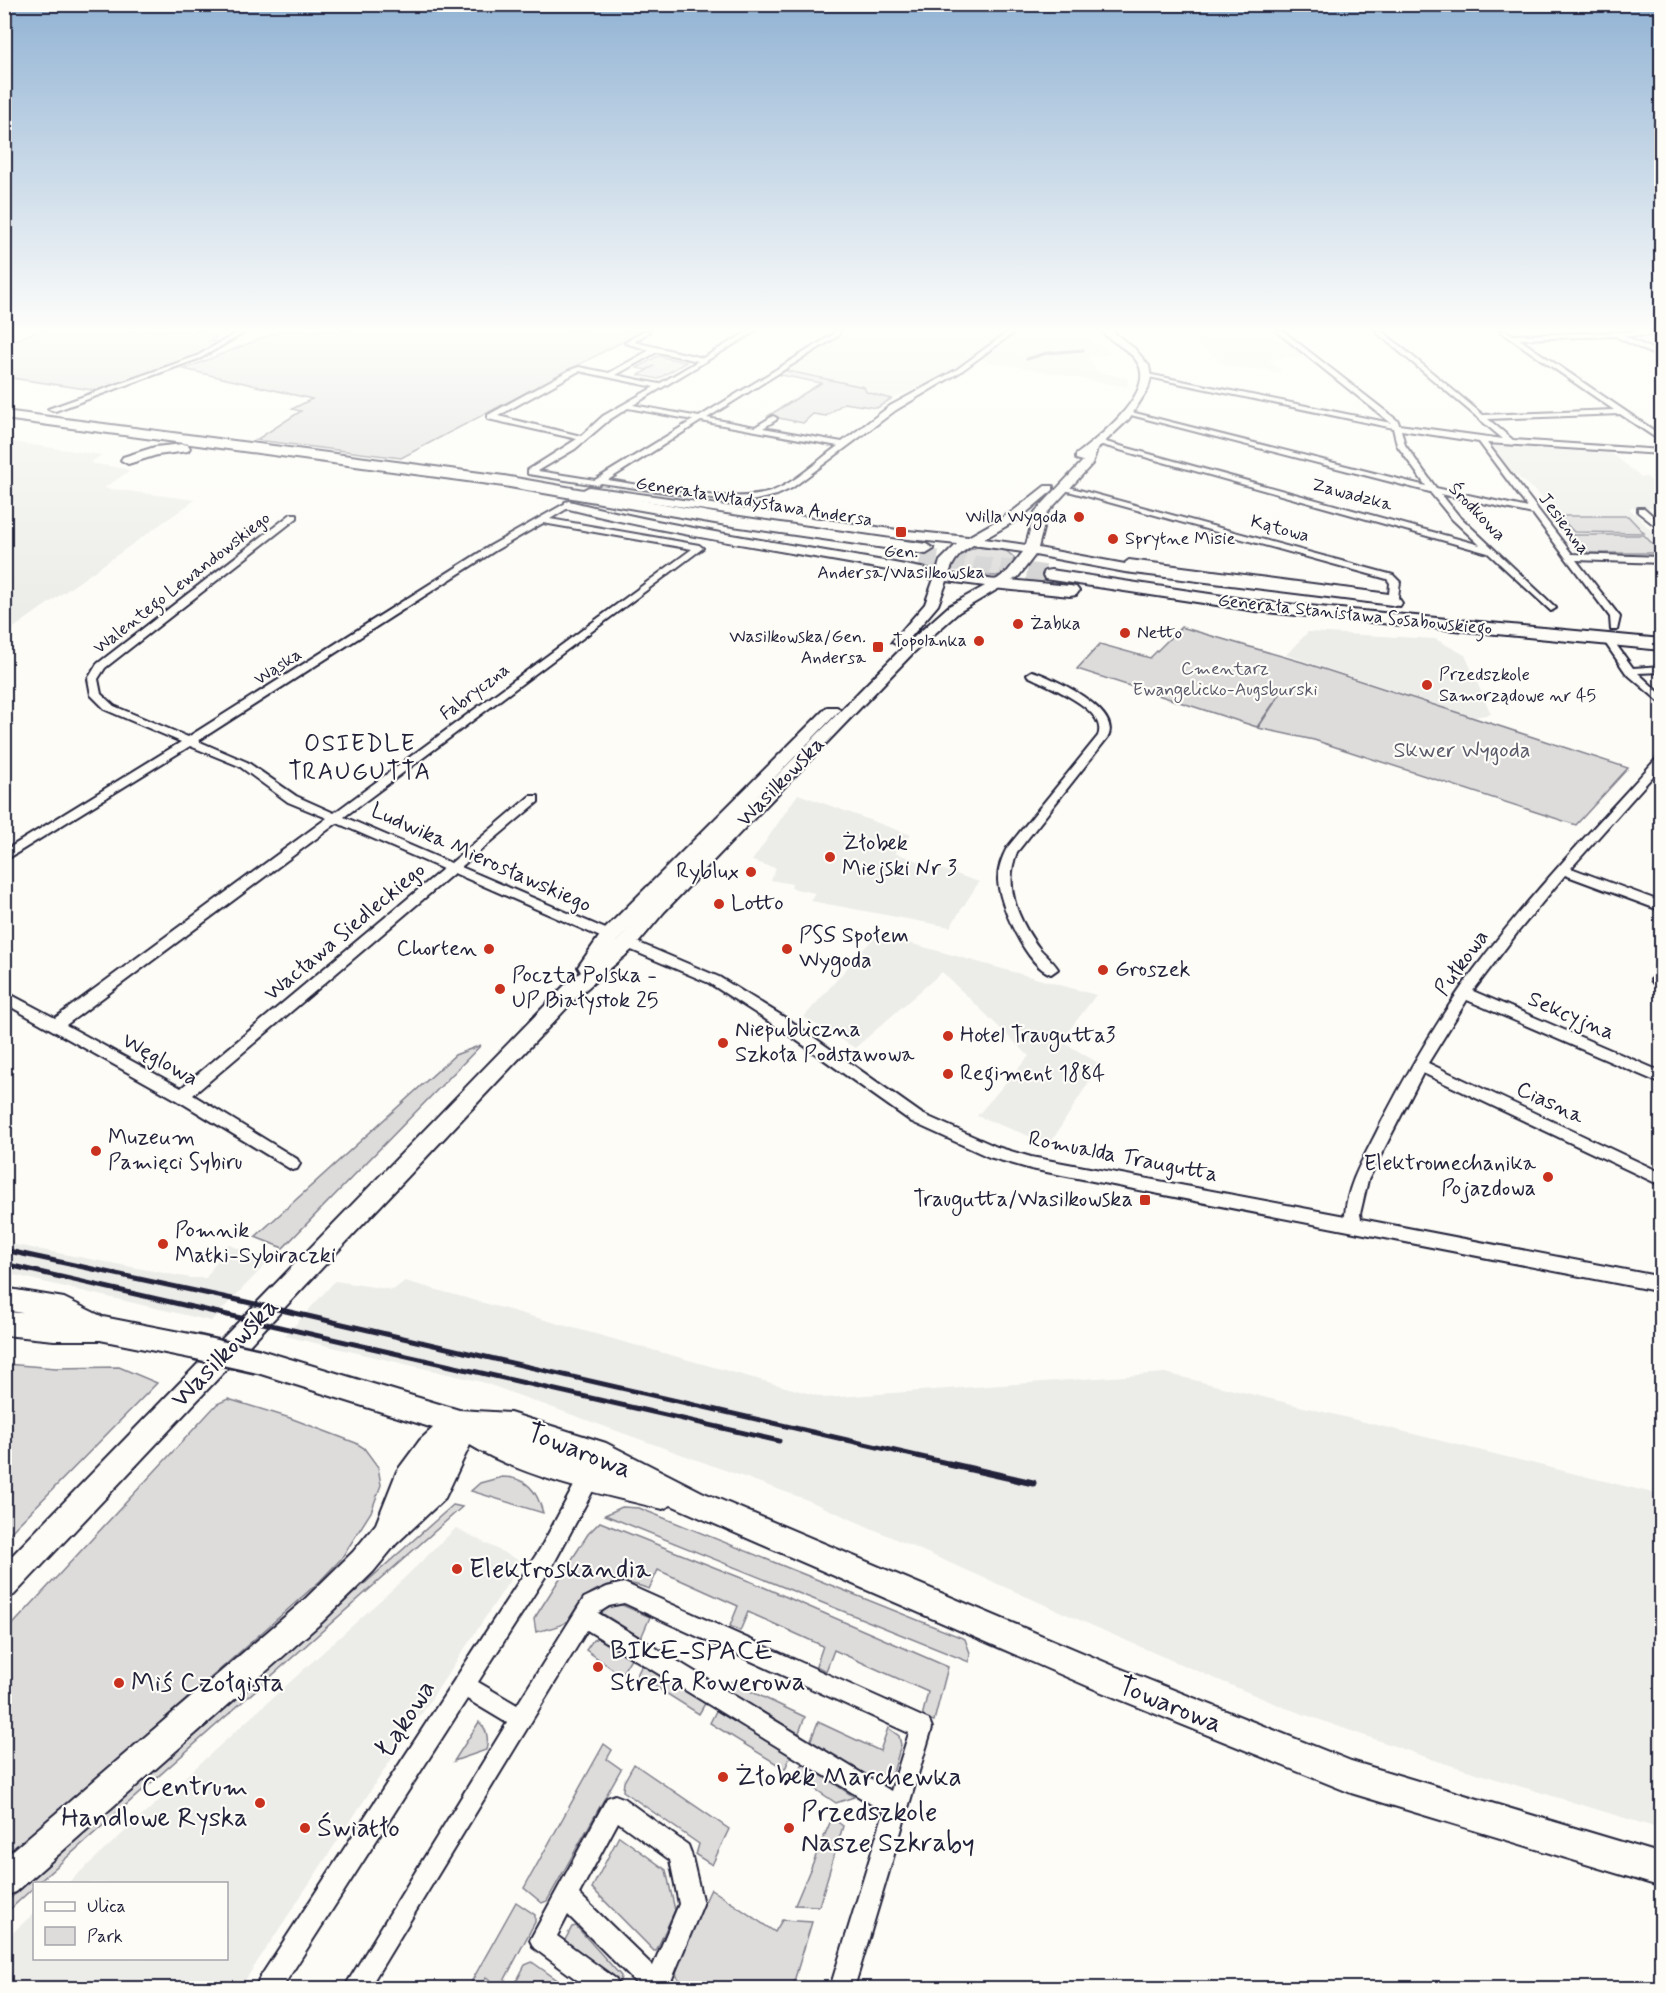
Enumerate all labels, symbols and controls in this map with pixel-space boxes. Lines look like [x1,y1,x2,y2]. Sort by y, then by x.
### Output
street label: Generała Władysława Andersa [634,471,874,533]
street label: Zawadzka [1309,473,1395,517]
street label: Środkowa [1443,477,1511,547]
street label: Jesienna [1533,488,1595,560]
place label: Willa Wygoda [965,505,1067,530]
street label: Walentego Lewandowskiego [89,506,277,661]
marker: Willa Wygoda [1072,510,1086,524]
street label: Kątowa [1248,510,1312,548]
marker: Gen. Andersa/Wasilkowska [894,525,908,539]
place label: Sprytne Misie [1125,527,1236,551]
marker: Sprytne Misie [1106,532,1120,546]
place label: Gen. Andersa/Wasilkowska [817,540,985,585]
street label: Generała Stanisława Sosabowskiego [1216,589,1493,643]
place label: Żabka [1030,612,1081,636]
marker: Żabka [1011,617,1025,631]
place label: Netto [1137,621,1182,645]
place label: Wasilkowska/Gen. Andersa [729,625,866,670]
marker: Netto [1118,626,1132,640]
place label: Topolanka [893,629,967,653]
marker: Topolanka [972,634,986,648]
marker: Wasilkowska/Gen. Andersa [871,640,885,654]
street label: Wąska [249,643,307,691]
park label: Cmentarz Ewangelicko-Augsburski [1133,657,1317,703]
street label: Fabryczna [435,658,515,726]
place label: Przedszkole Samorządowe nr 45 [1439,663,1596,708]
marker: Przedszkole Samorządowe nr 45 [1420,678,1434,692]
district label: OSIEDLE TRAUGUTTA [288,729,432,788]
street label: Wasilkowska [731,731,831,833]
park label: Skwer Wygoda [1393,737,1531,766]
street label: Ludwika Mierosławskiego [366,797,596,920]
place label: Żłobek Miejski Nr 3 [842,830,957,884]
marker: Żłobek Miejski Nr 3 [823,850,837,864]
street label: Wacława Siedleckiego [259,856,432,1008]
place label: Ryblux [676,858,739,886]
marker: Ryblux [744,865,758,879]
place label: Lotto [731,890,784,918]
marker: Lotto [712,897,726,911]
place label: PSS Społem Wygoda [799,922,909,978]
street label: Pułkowa [1428,924,1496,1002]
place label: Chorten [396,935,477,963]
marker: Chorten [482,942,496,956]
marker: PSS Społem Wygoda [780,942,794,956]
place label: Groszek [1115,956,1190,984]
place label: Poczta Polska - UP Białystok 25 [512,962,659,1015]
marker: Groszek [1096,963,1110,977]
marker: Poczta Polska - UP Białystok 25 [493,982,507,996]
street label: Sekcyjna [1523,985,1619,1048]
place label: Niepubliczna Szkoła Podstawowa [735,1016,915,1069]
place label: Hotel Traugutta3 [960,1022,1115,1053]
street label: Węglowa [116,1027,203,1094]
marker: Hotel Traugutta3 [941,1029,955,1043]
marker: Niepubliczna Szkoła Podstawowa [716,1036,730,1050]
place label: Regiment 1884 [960,1060,1105,1091]
marker: Regiment 1884 [941,1067,955,1081]
street label: Ciasna [1512,1075,1589,1131]
place label: Muzeum Pamięci Sybiru [108,1124,242,1177]
street label: Romualda Traugutta [1026,1125,1220,1190]
marker: Muzeum Pamięci Sybiru [89,1144,103,1158]
place label: Elektromechanika Pojazdowa [1364,1150,1537,1204]
marker: Elektromechanika Pojazdowa [1541,1170,1555,1184]
place label: Traugutta/Wasilkowska [913,1186,1133,1217]
marker: Traugutta/Wasilkowska [1138,1193,1152,1207]
place label: Pomnik Matki-Sybiraczki [175,1217,336,1270]
marker: Pomnik Matki-Sybiraczki [156,1237,170,1251]
street label: Wasilkowska [163,1290,287,1416]
street label: Towarowa [522,1415,636,1487]
place label: Elektroskandia [469,1552,652,1587]
marker: Elektroskandia [450,1562,464,1576]
place label: BIKE-SPACE Strefa Rowerowa [610,1634,806,1700]
marker: BIKE-SPACE Strefa Rowerowa [591,1660,605,1674]
place label: Miś Czołgista [131,1666,284,1701]
street label: Towarowa [1113,1668,1227,1742]
street label: Łąkowa [368,1673,444,1765]
marker: Miś Czołgista [112,1676,126,1690]
place label: Żłobek Marchewka [735,1760,962,1795]
place label: Centrum Handlowe Ryska [61,1770,248,1836]
marker: Żłobek Marchewka [716,1770,730,1784]
place label: Przedszkole Nasze Szkraby [801,1795,975,1861]
marker: Centrum Handlowe Ryska [253,1796,267,1810]
place label: Światło [317,1811,400,1846]
marker: Światło [298,1821,312,1835]
marker: Przedszkole Nasze Szkraby [782,1821,796,1835]
legend [33,1882,228,1960]
text: Ulica [87,1895,126,1919]
text: Park [87,1925,123,1949]

